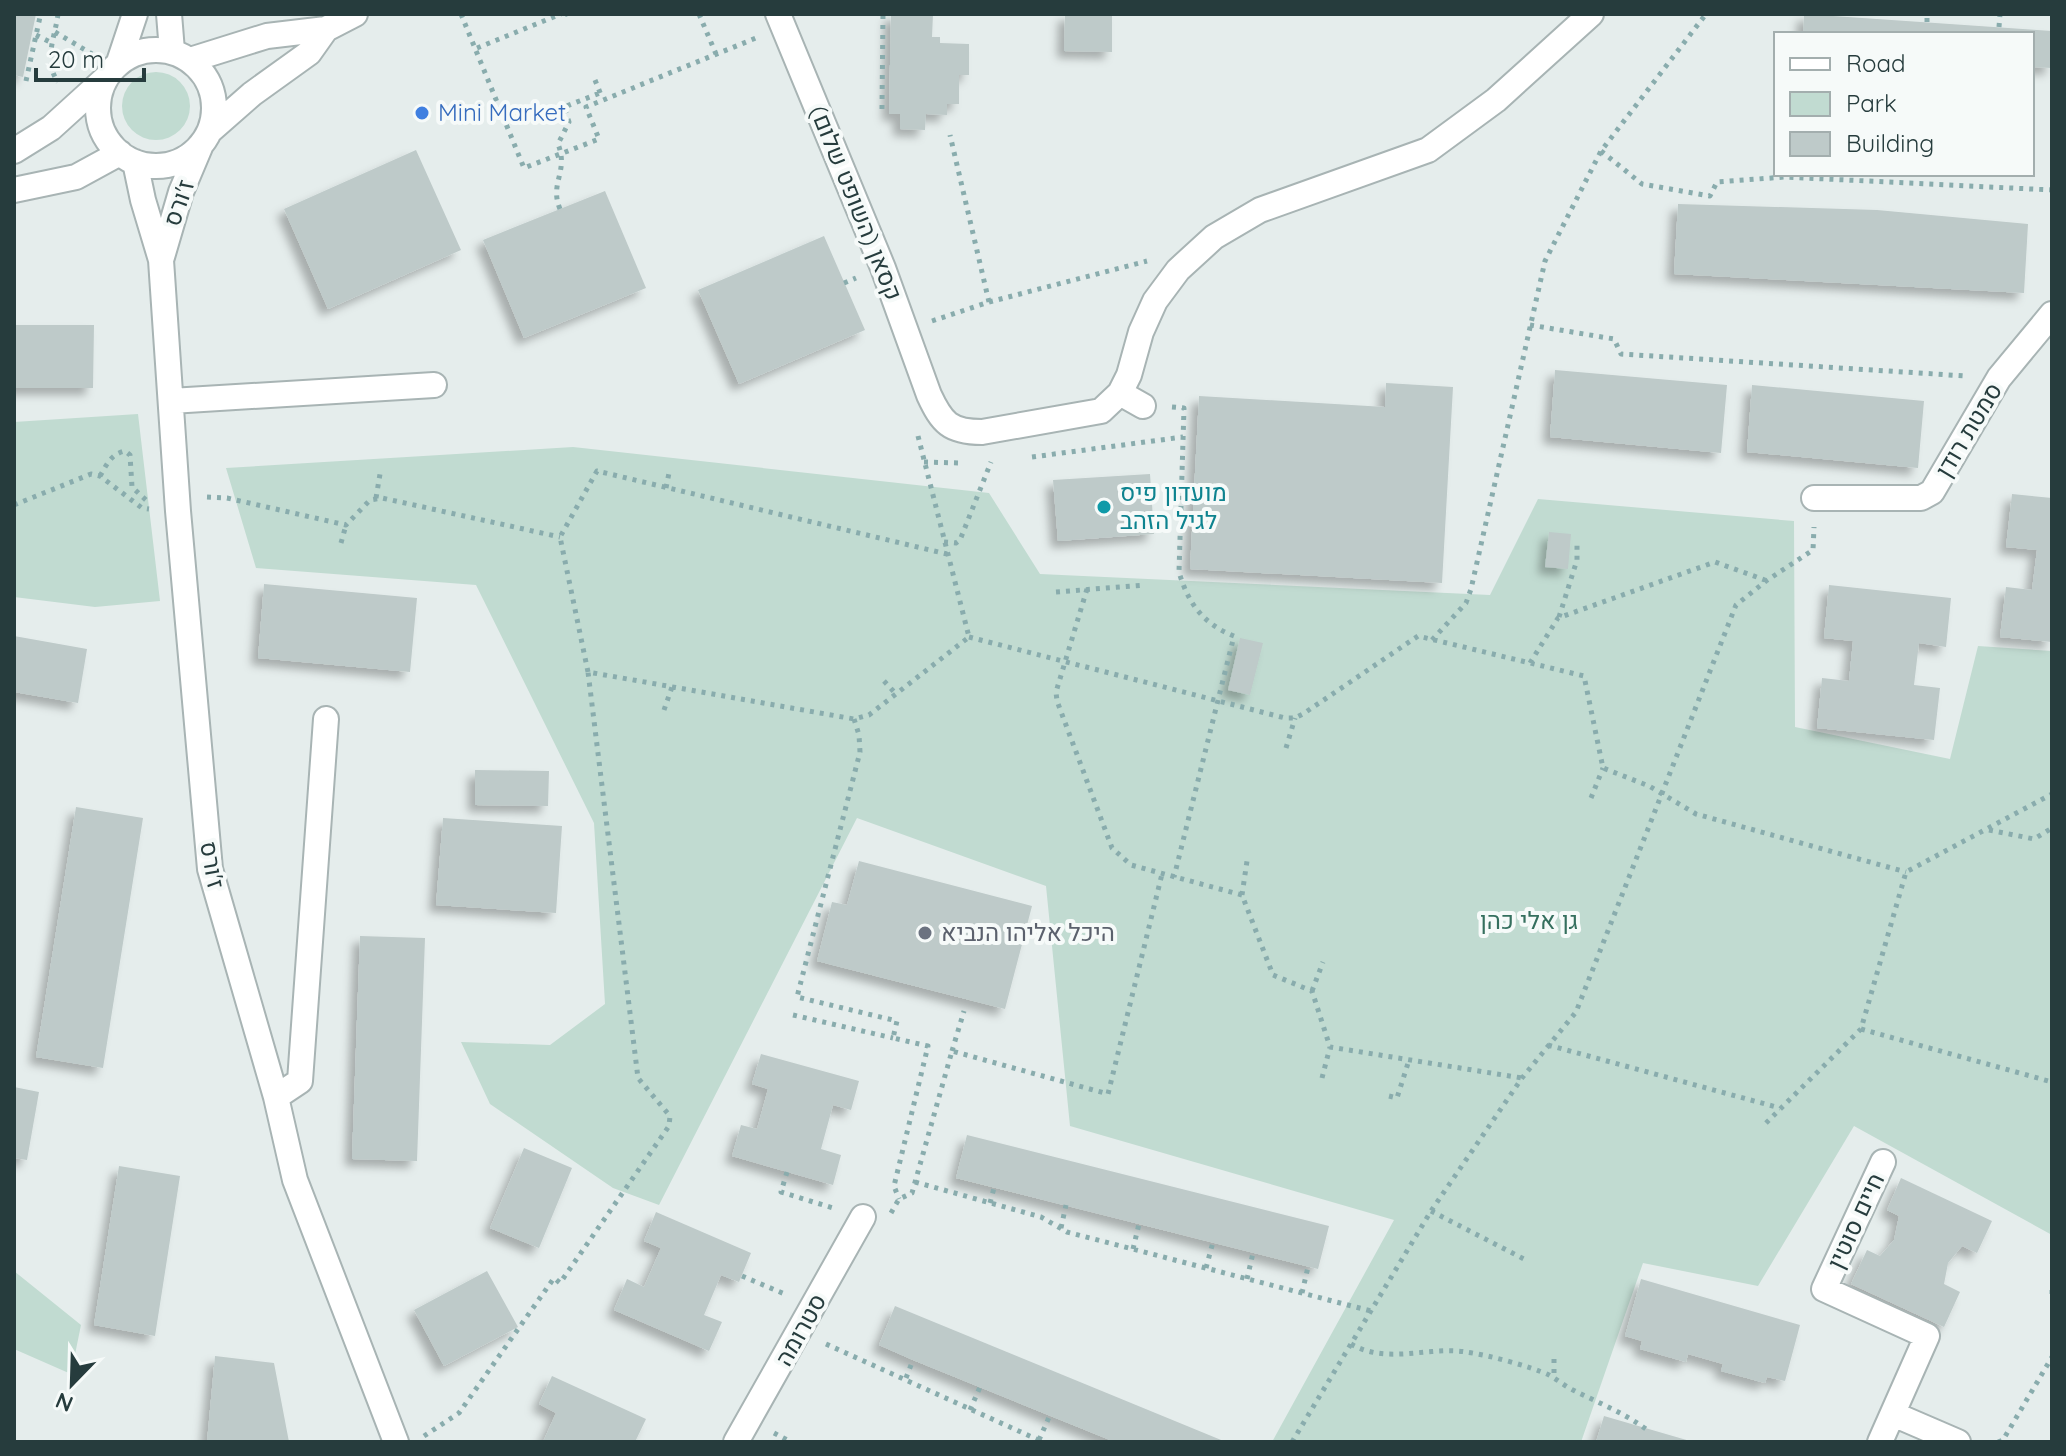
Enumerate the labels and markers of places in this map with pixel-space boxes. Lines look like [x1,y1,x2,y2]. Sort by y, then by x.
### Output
place label: Mini Market [438,97,566,127]
marker: Mini Market [413,104,431,122]
place label: מועדון פיס לגיל הזהב [1120,477,1227,535]
marker: מועדון פיס לגיל הזהב [1095,498,1113,516]
place label: היכל אליהו הנביא [941,917,1115,947]
marker: היכל אליהו הנביא [916,924,934,942]

